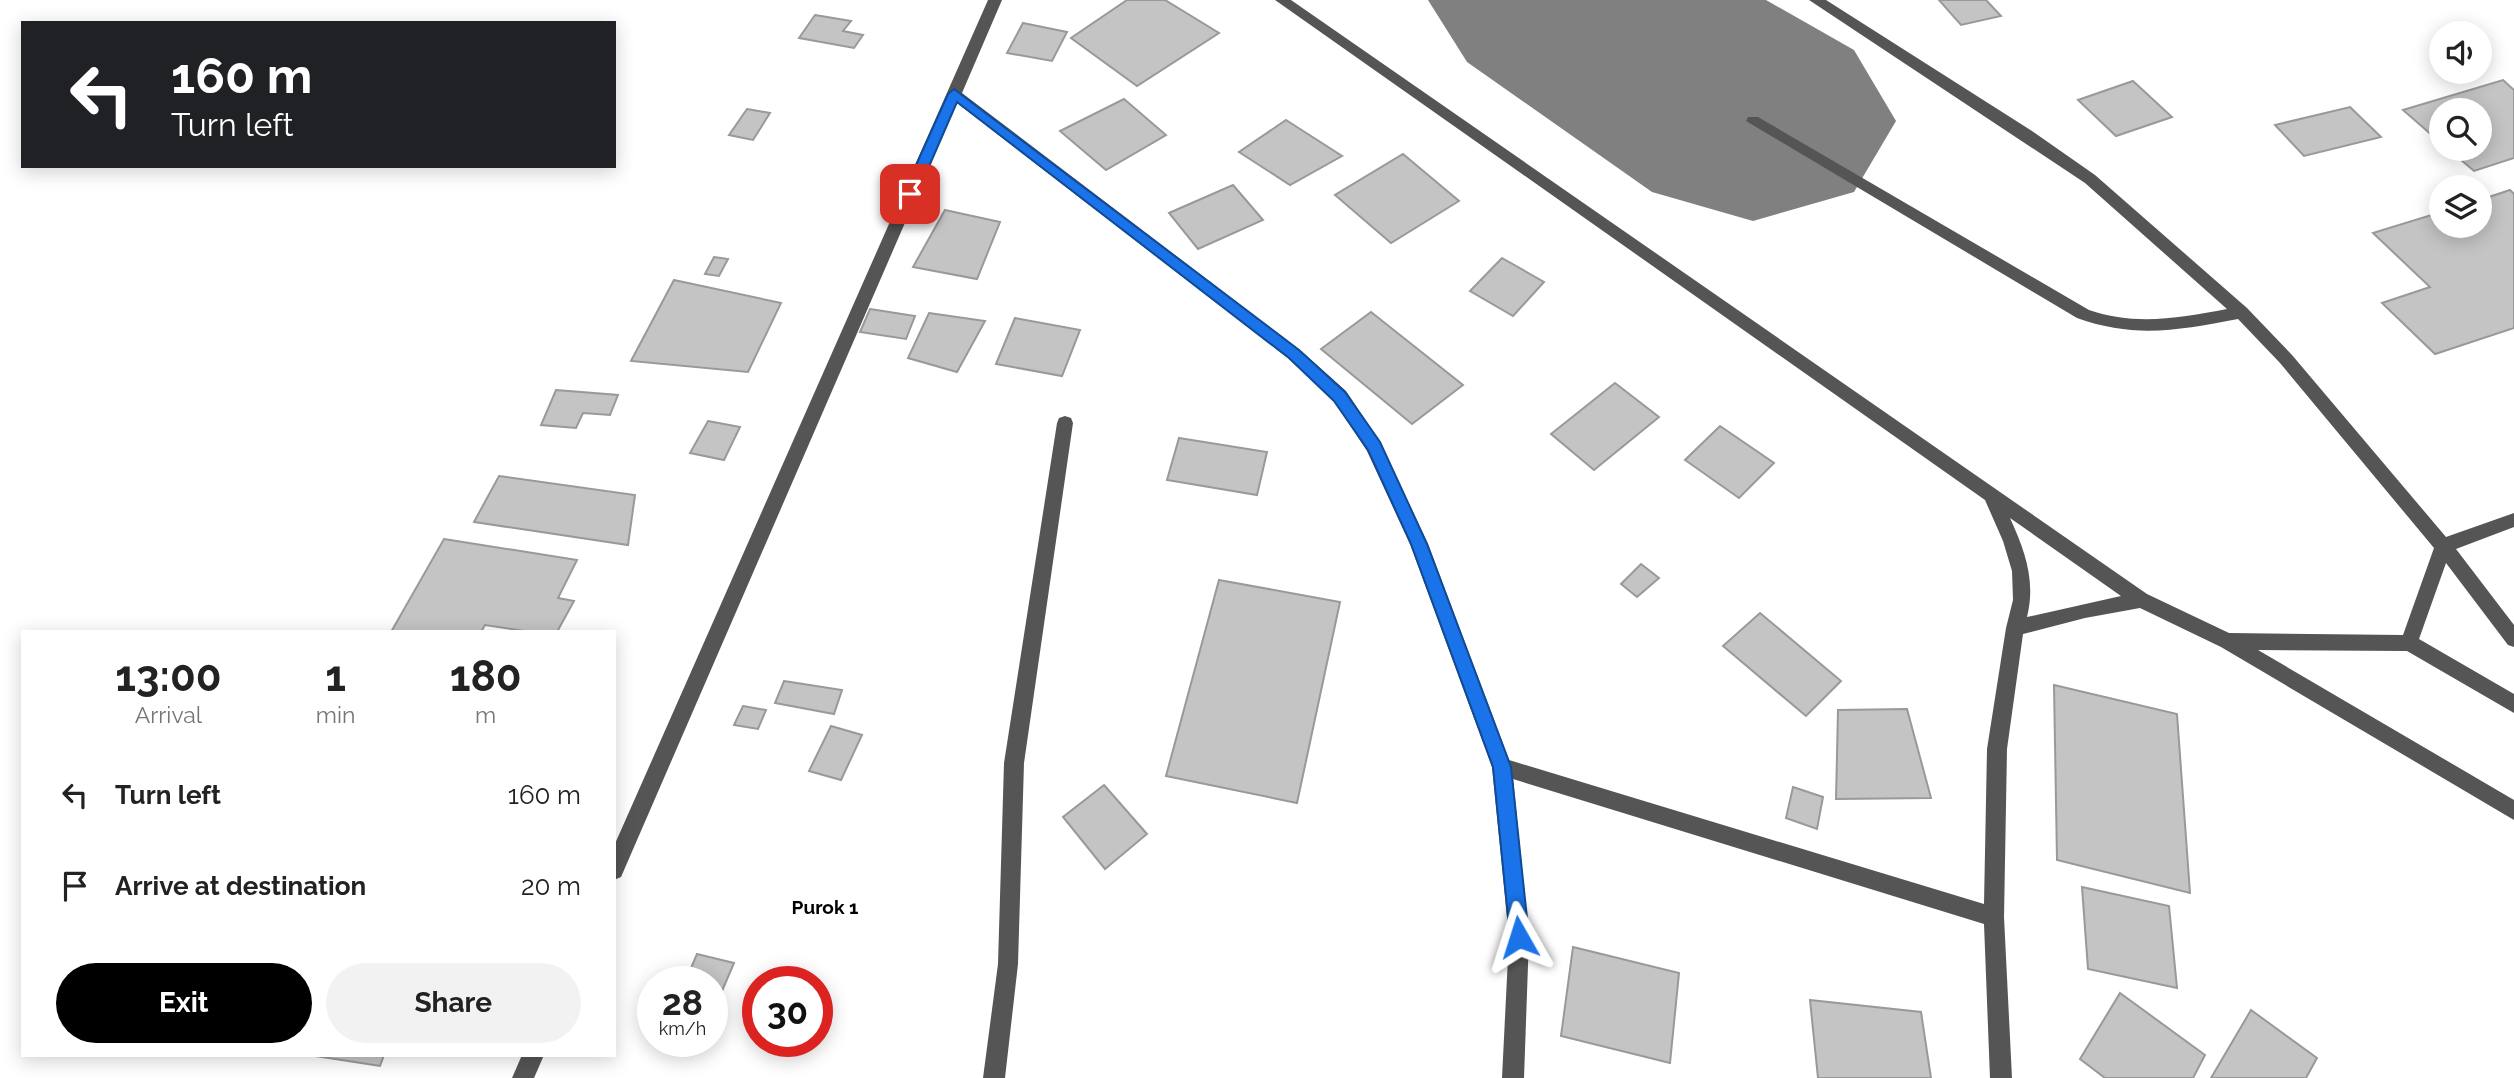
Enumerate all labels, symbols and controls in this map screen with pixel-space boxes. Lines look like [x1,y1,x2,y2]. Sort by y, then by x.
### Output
map controls [2429,21,2492,238]
button: sound [2429,21,2492,84]
text: 160 m [171,47,312,104]
icon: left [56,49,147,140]
button: search [2429,98,2492,161]
text: Turn left [171,106,293,143]
pin [880,164,940,224]
icon: arrive [891,175,929,213]
button: layers [2429,175,2492,238]
text: 13:00 [115,652,221,701]
text: 1 [325,652,346,701]
text: 180 [450,652,522,701]
text: Arrival [135,701,202,728]
text: min [316,701,355,728]
text: m [475,701,496,728]
icon: left [56,776,94,814]
text: Turn left [115,780,221,810]
text: 160 m [508,780,581,810]
icon: arrive [56,867,94,905]
text: Arrive at destination [115,871,366,901]
text: 20 m [521,871,581,901]
district label: Purok 1 [792,896,858,918]
position arrow [1482,900,1556,974]
button: Exit [56,963,312,1043]
button: Share [326,963,581,1043]
speed limit sign: 30 [742,966,833,1057]
text: 28 [662,982,703,1023]
text: km/h [659,1018,706,1039]

